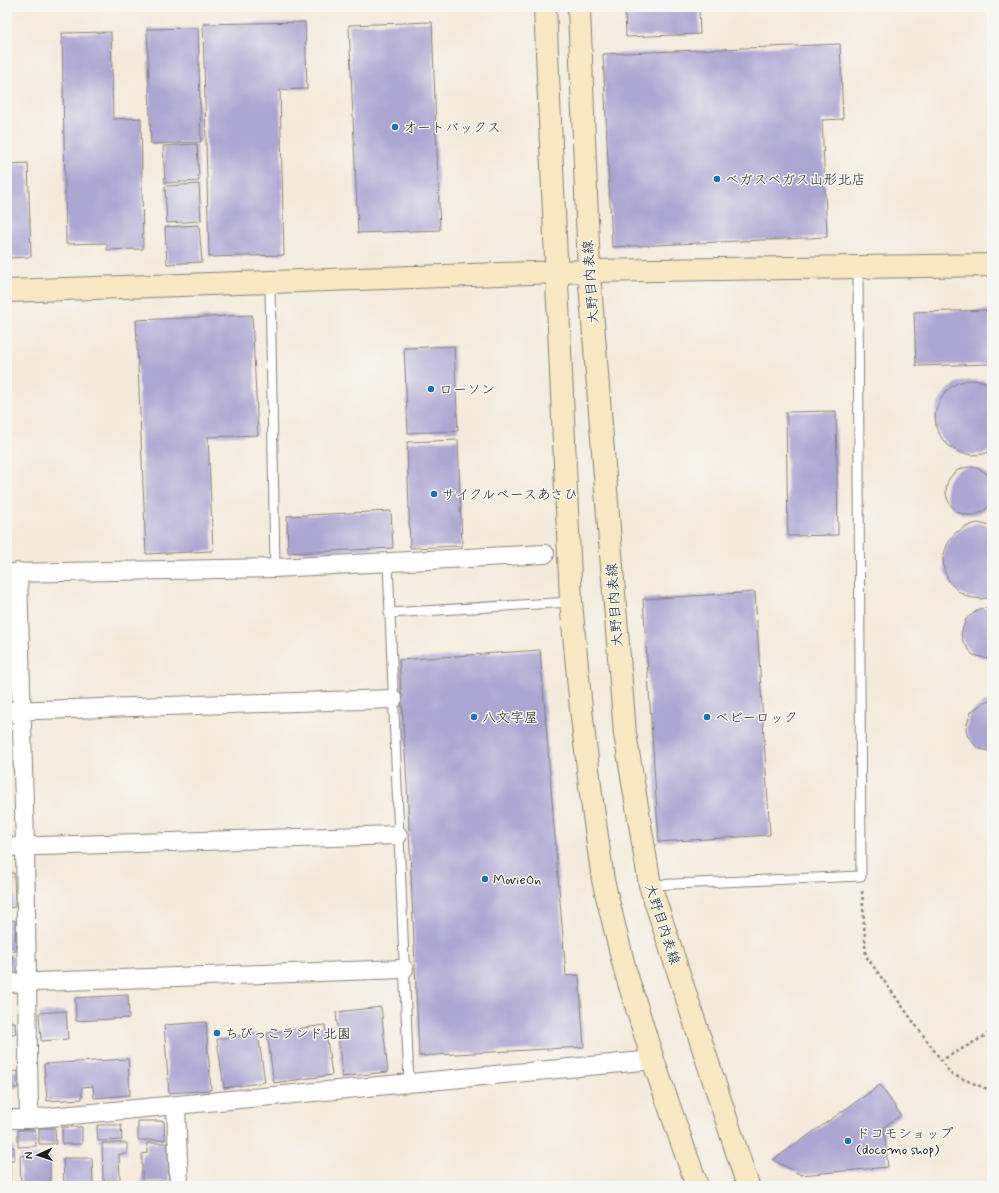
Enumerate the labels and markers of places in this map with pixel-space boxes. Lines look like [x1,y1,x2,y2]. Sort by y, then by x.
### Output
place label: オートバックス [403,119,501,137]
marker: オートバックス [390,122,400,132]
place label: ベガスベガス山形北店 [725,171,866,189]
marker: ベガスベガス山形北店 [712,174,722,184]
place label: ローソン [439,381,495,399]
marker: ローソン [426,384,436,394]
place label: サイクルベースあさひ [442,486,578,504]
marker: サイクルベースあさひ [429,489,439,499]
place label: 八文字屋 [482,709,538,727]
place label: ベビーロック [715,709,798,727]
marker: 八文字屋 [469,712,479,722]
marker: ベビーロック [702,712,712,722]
place label: MovieOn [493,871,541,889]
marker: MovieOn [480,874,490,884]
place label: ちびっこランド北園 [225,1025,351,1043]
marker: ちびっこランド北園 [212,1028,222,1038]
place label: ドコモショップ (docomo shop) [856,1125,953,1159]
marker: ドコモショップ (docomo shop) [843,1136,853,1146]

